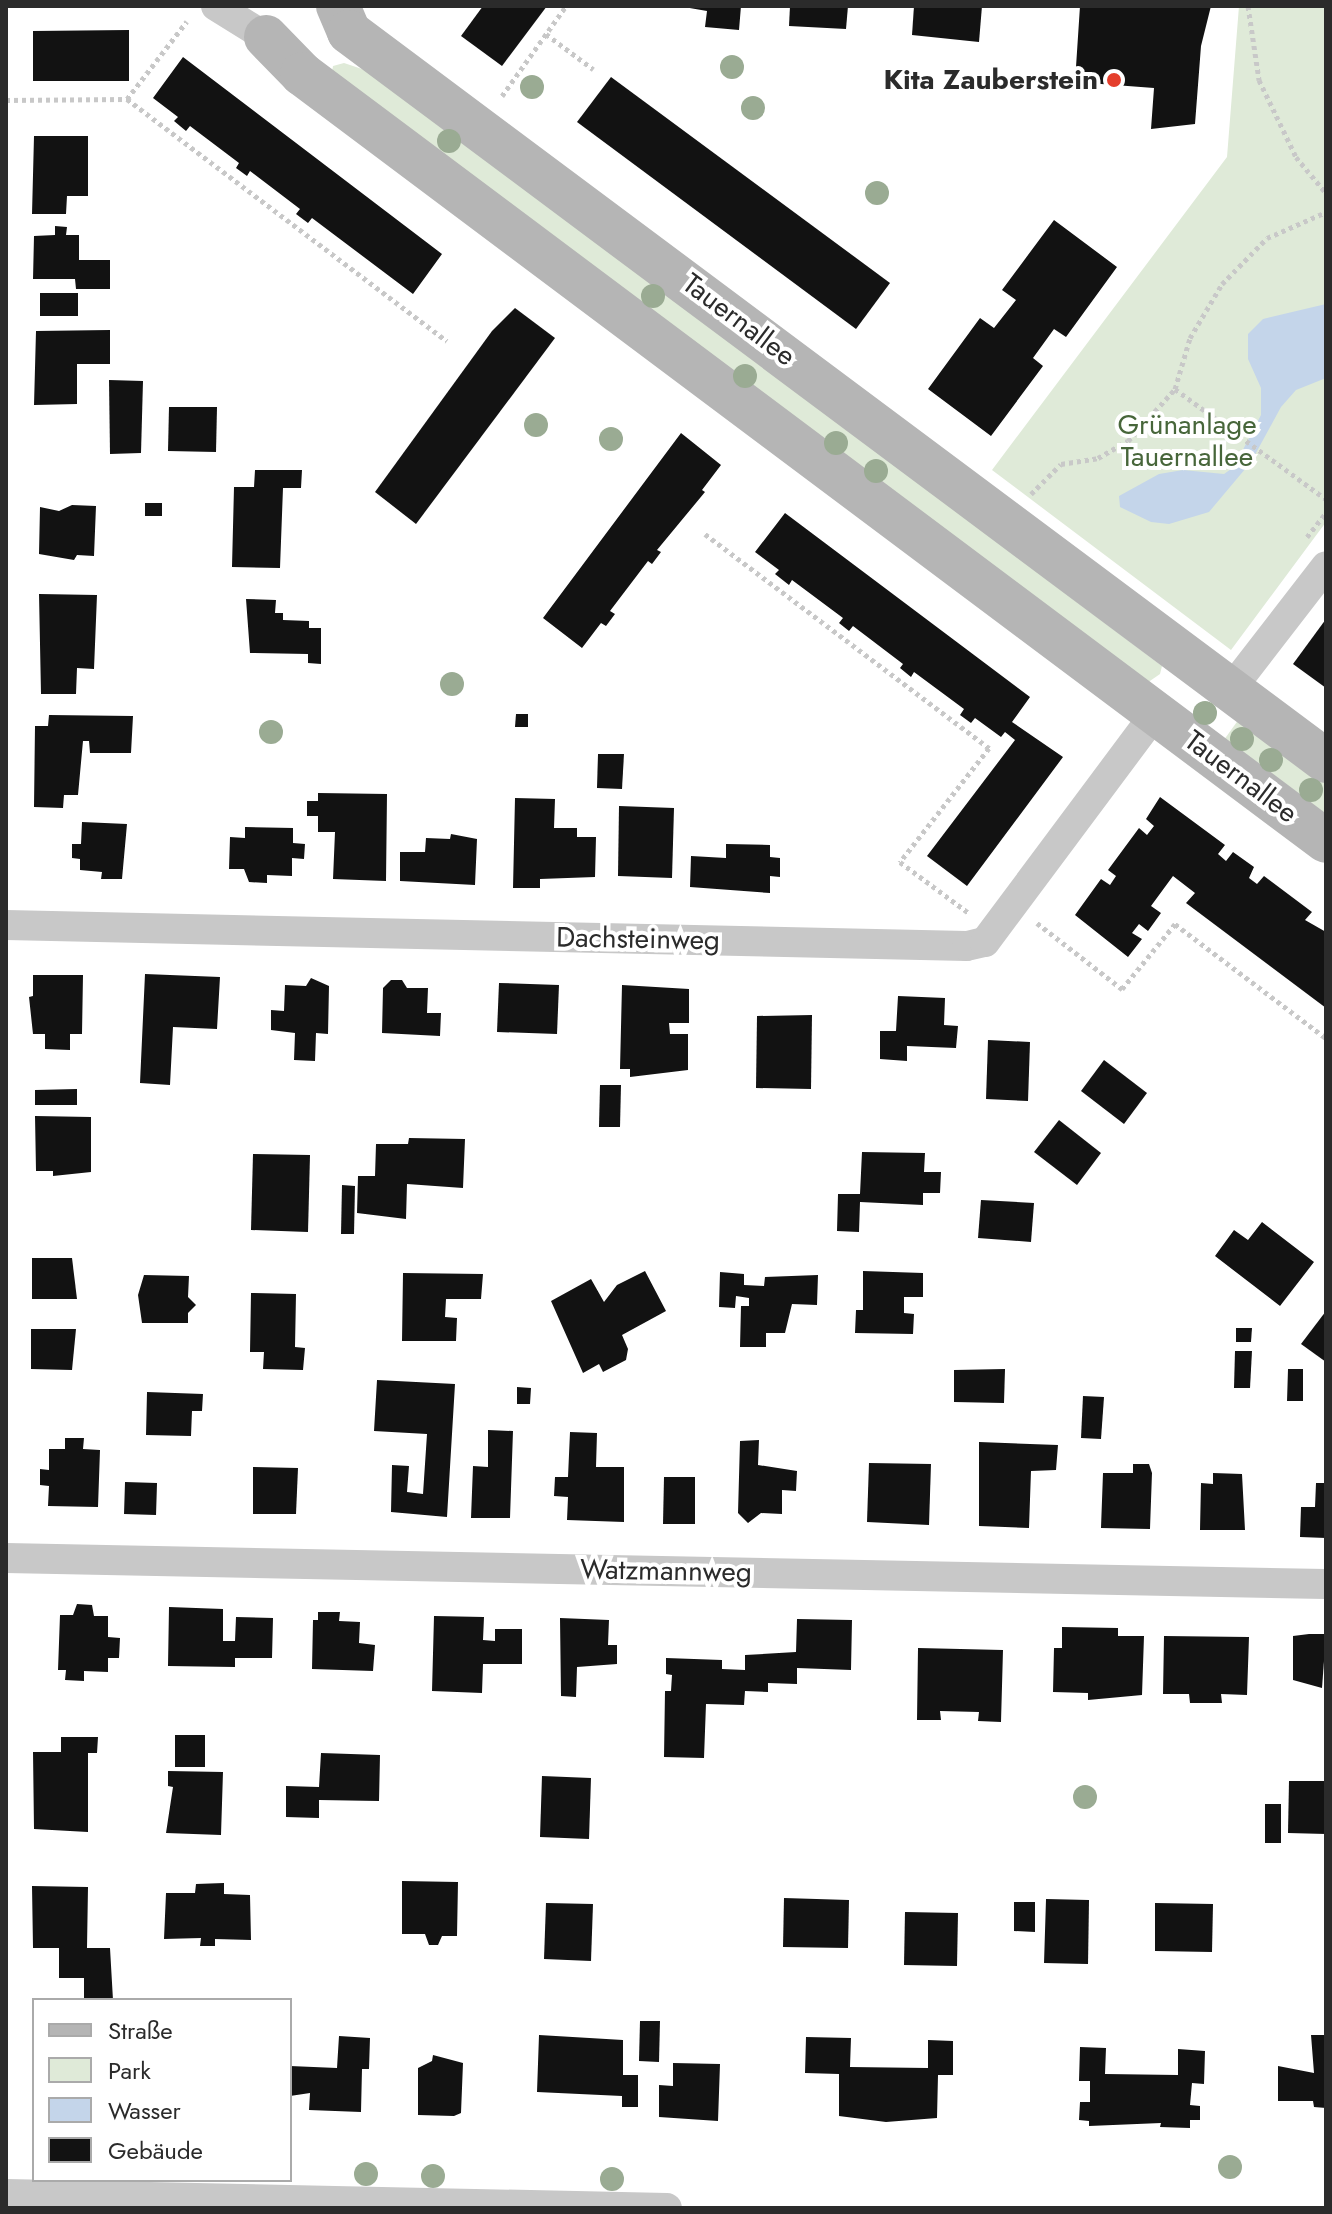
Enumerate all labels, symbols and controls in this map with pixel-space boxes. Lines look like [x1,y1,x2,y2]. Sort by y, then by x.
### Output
place label: Kita Zauberstein [883,63,1098,97]
marker: Kita Zauberstein [1105,71,1123,89]
street label: Tauernallee [676,267,802,373]
park label: Grünanlage Tauernallee [1117,408,1257,474]
street label: Tauernallee [1178,724,1304,830]
street label: Dachsteinweg [556,921,720,957]
street label: Watzmannweg [580,1553,752,1589]
legend [32,1998,292,2182]
text: Straße [108,2013,173,2048]
text: Park [108,2053,151,2088]
text: Wasser [108,2093,181,2128]
text: Gebäude [108,2133,203,2168]

